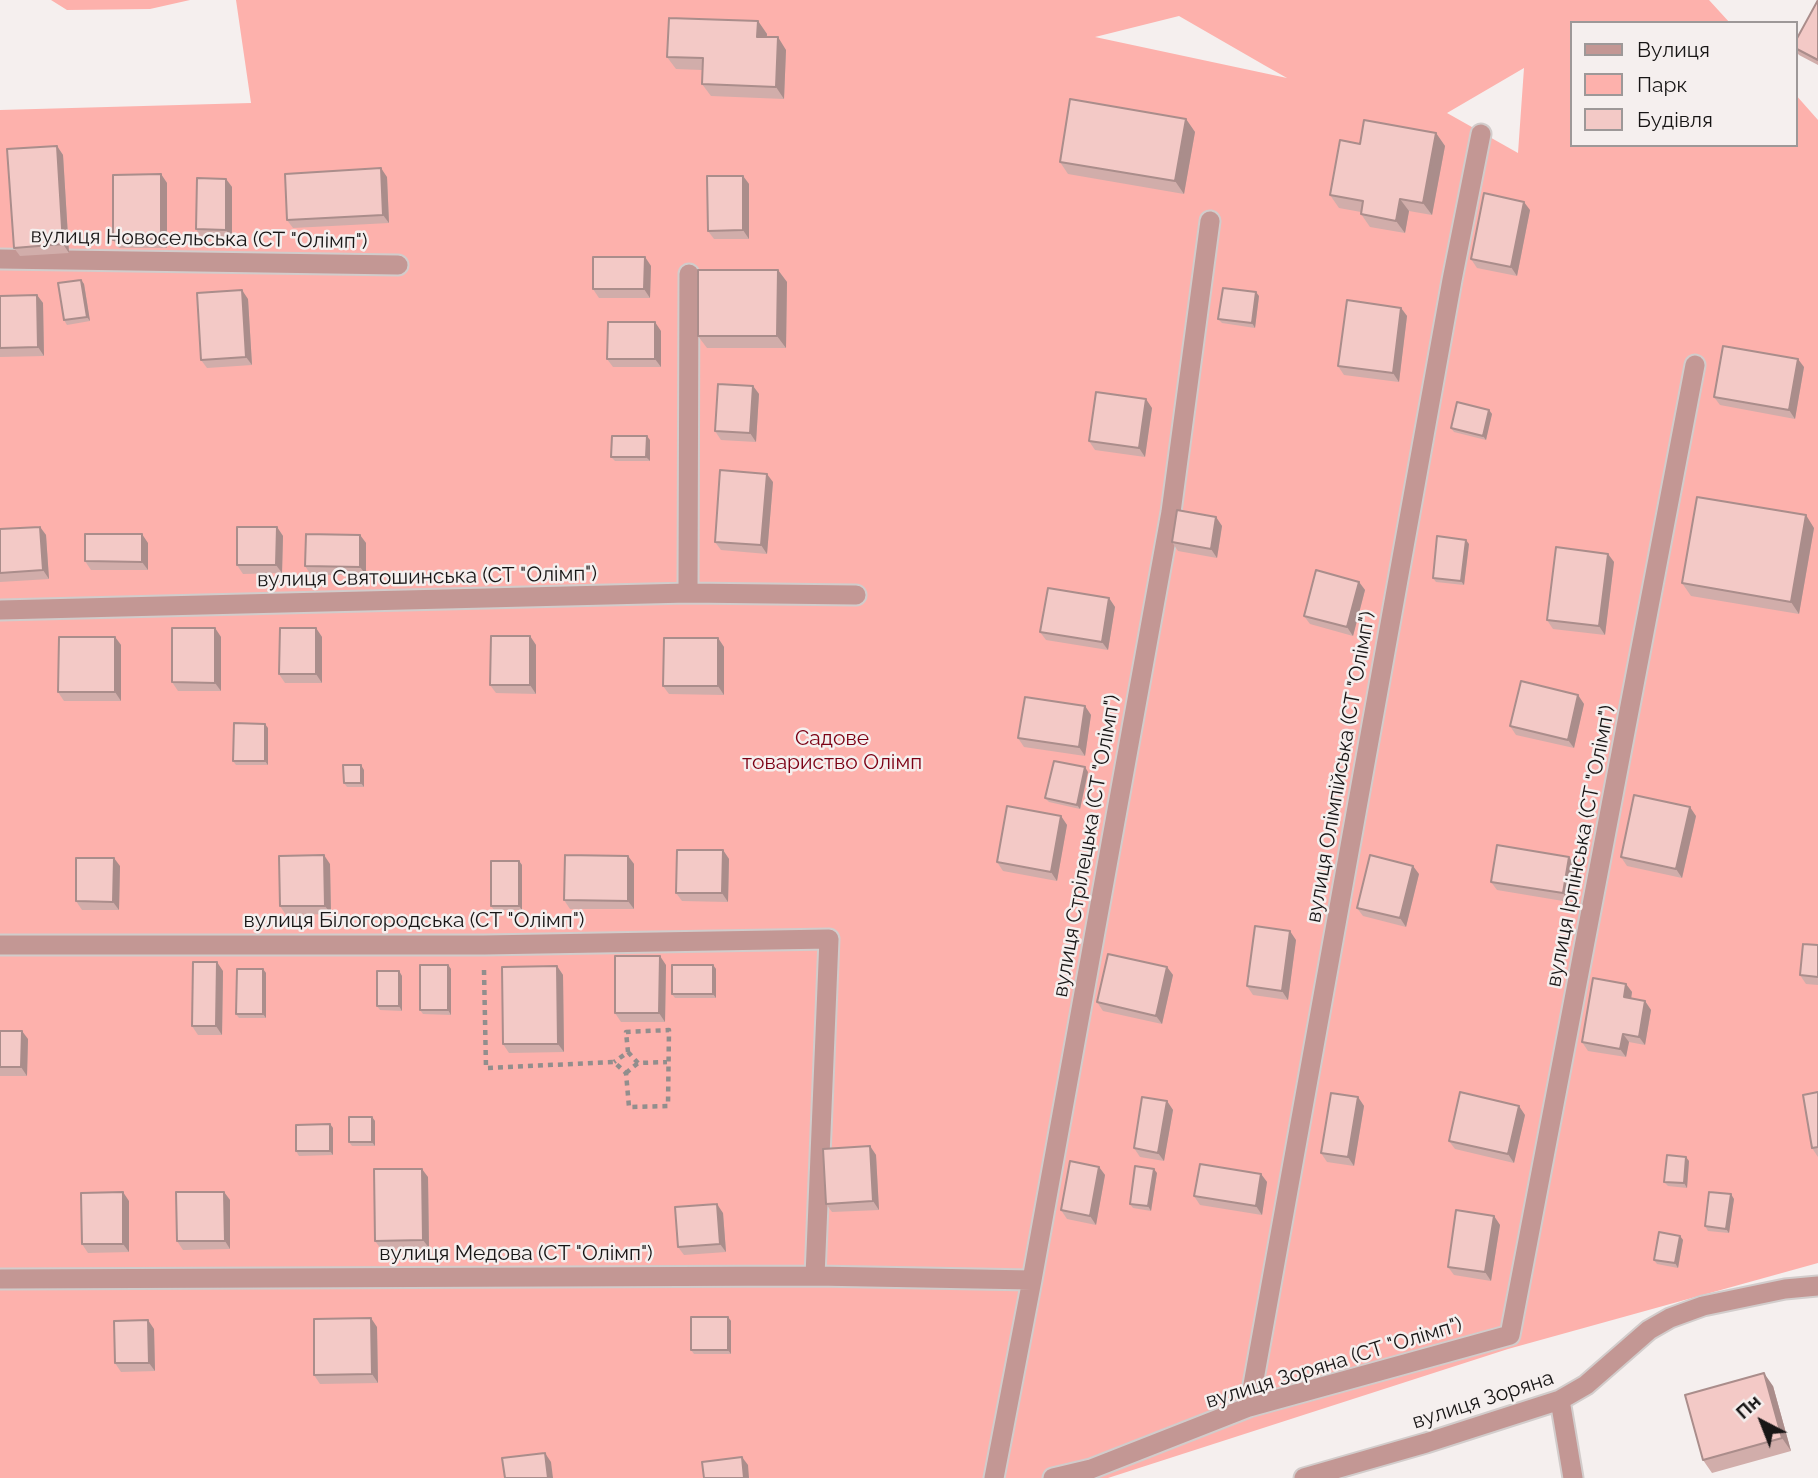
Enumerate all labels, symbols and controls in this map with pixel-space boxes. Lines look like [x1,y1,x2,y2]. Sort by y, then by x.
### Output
legend [1570,21,1797,147]
text: Вулиця [1637,37,1710,62]
text: Парк [1637,72,1687,97]
text: Будівля [1637,107,1713,132]
street label: вулиця Новосельська (СТ "Олімп") [30,223,368,255]
street label: вулиця Святошинська (СТ "Олімп") [257,561,597,593]
street label: вулиця Олімпійська (СТ "Олімп") [1301,609,1381,925]
street label: вулиця Стрілецька (СТ "Олімп") [1048,693,1126,999]
street label: вулиця Ірпінська (СТ "Олімп") [1541,703,1621,989]
park label: Садове товариство Олімп [742,726,922,776]
street label: вулиця Білогородська (СТ "Олімп") [244,908,584,934]
street label: вулиця Медова (СТ "Олімп") [379,1241,653,1267]
street label: вулиця Зоряна (СТ "Олімп") [1203,1312,1465,1414]
street label: вулиця Зоряна [1409,1365,1557,1435]
north arrow [1727,1387,1797,1457]
text: Пн [1731,1390,1765,1423]

